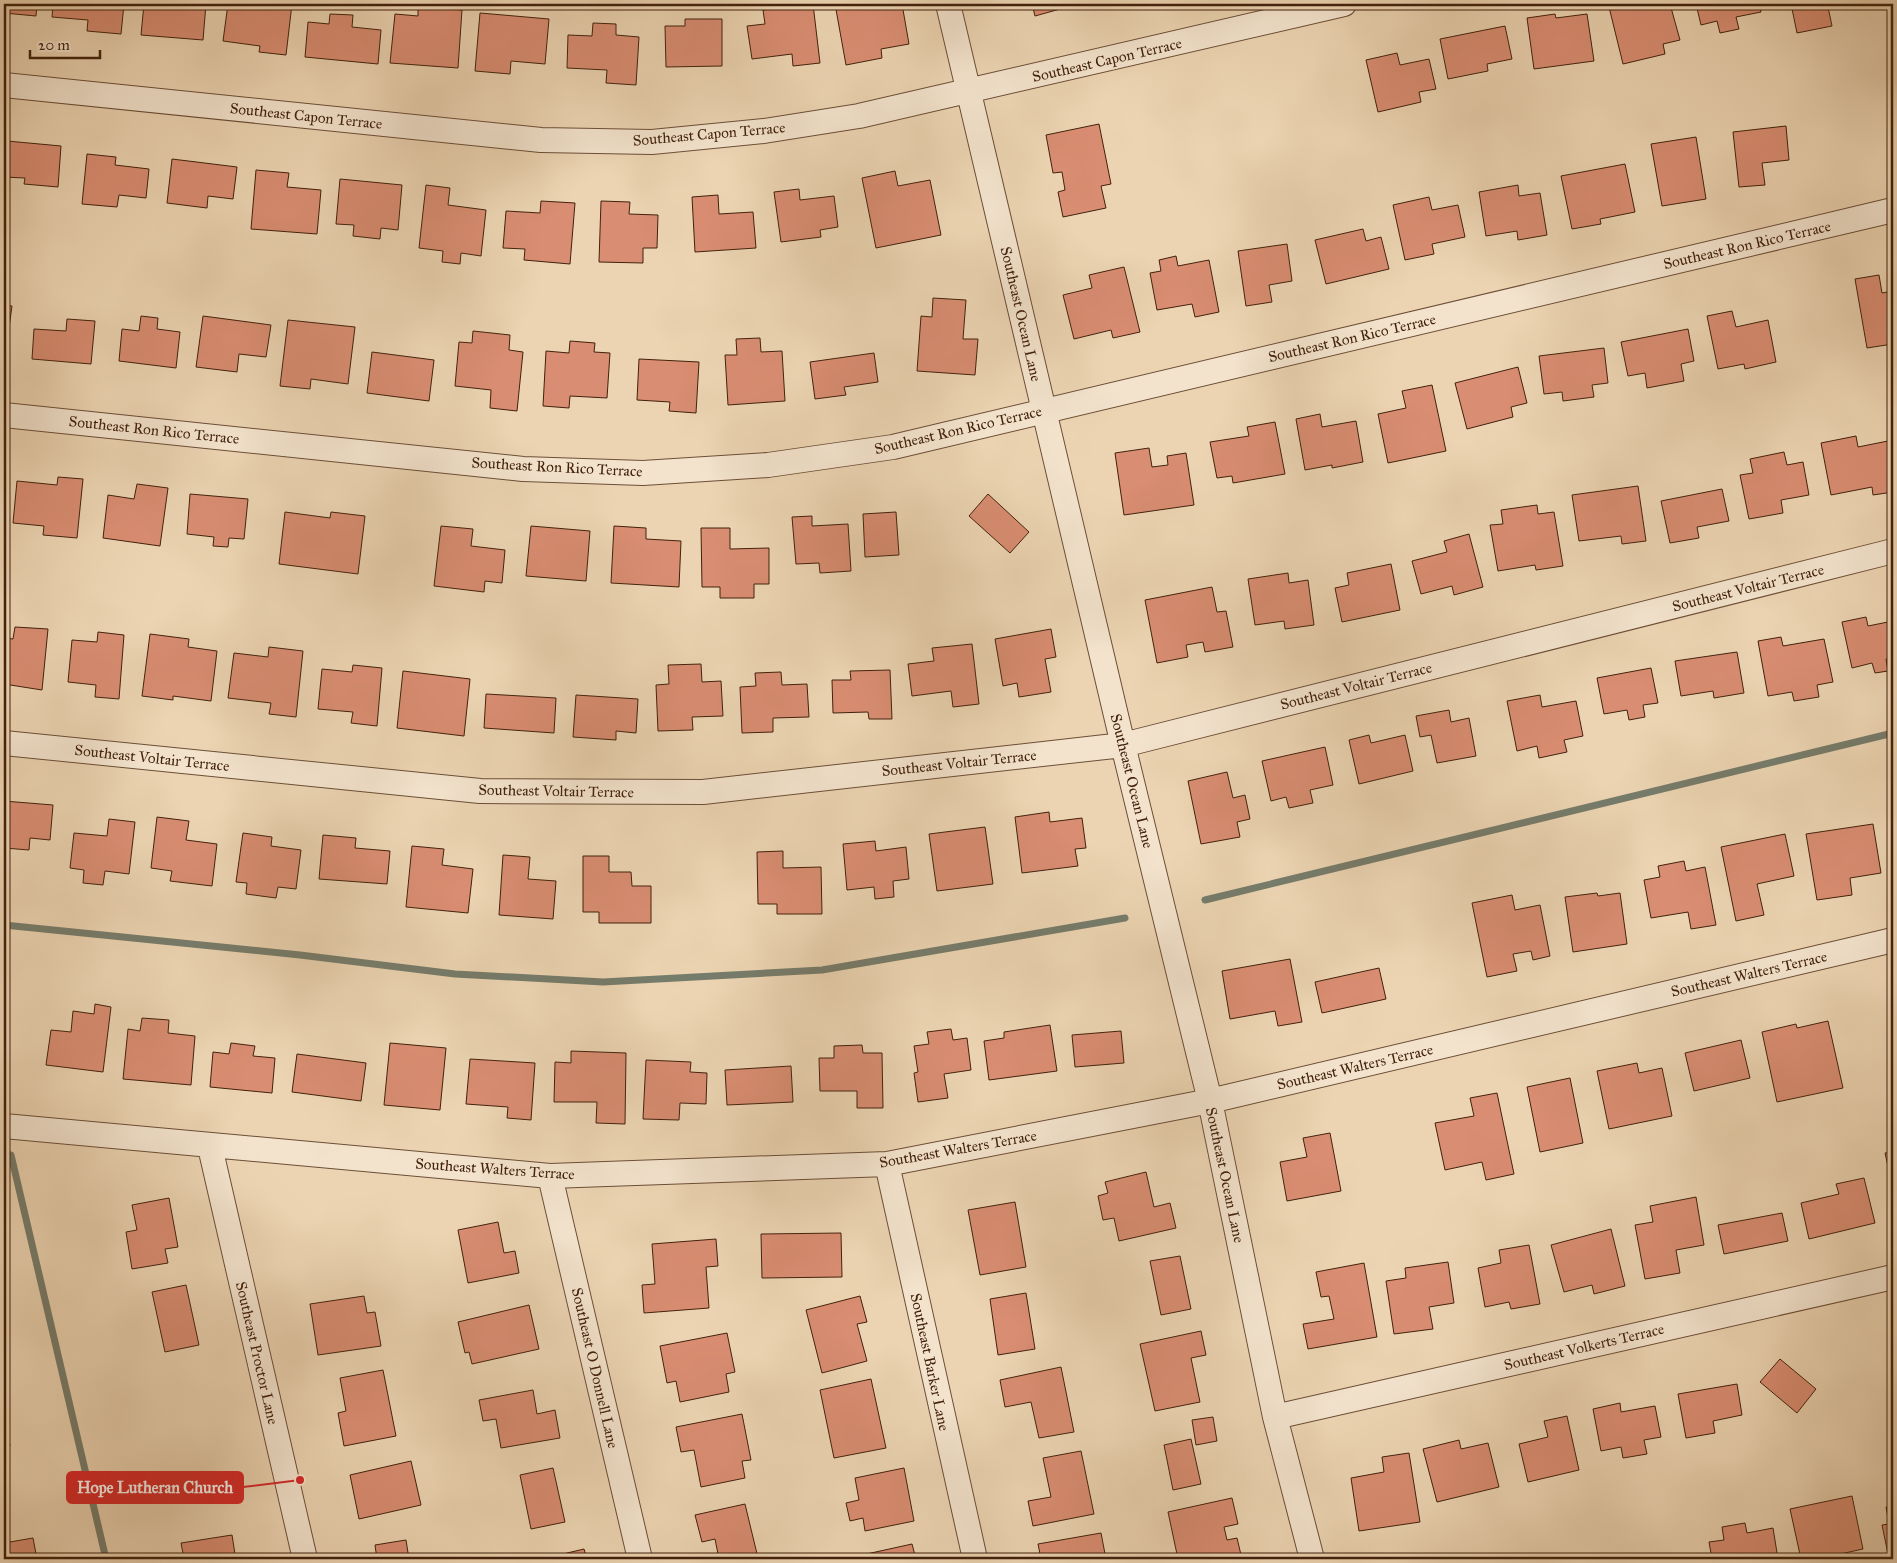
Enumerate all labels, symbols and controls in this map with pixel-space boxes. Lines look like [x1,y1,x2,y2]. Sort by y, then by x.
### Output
scale bar [30,28,100,60]
street label: Southeast Capon Terrace [1030,34,1184,86]
text: 20 m [38,36,70,54]
street label: Southeast Capon Terrace [229,99,383,133]
street label: Southeast Capon Terrace [632,118,786,150]
street label: Southeast Ron Rico Terrace [1662,217,1832,273]
street label: Southeast Ocean Lane [997,245,1045,383]
street label: Southeast Ron Rico Terrace [1267,310,1437,366]
street label: Southeast Ron Rico Terrace [873,402,1043,458]
street label: Southeast Ron Rico Terrace [68,412,240,448]
street label: Southeast Ron Rico Terrace [471,454,643,480]
street label: Southeast Voltair Terrace [1670,560,1826,616]
street label: Southeast Voltair Terrace [1278,658,1434,714]
street label: Southeast Ocean Lane [1107,712,1157,850]
street label: Southeast Voltair Terrace [74,741,230,775]
street label: Southeast Voltair Terrace [881,746,1037,780]
street label: Southeast Voltair Terrace [478,781,634,801]
street label: Southeast Walters Terrace [1669,947,1829,1001]
street label: Southeast Walters Terrace [1275,1040,1435,1094]
street label: Southeast Ocean Lane [1202,1106,1248,1244]
street label: Southeast Walters Terrace [878,1126,1038,1172]
street label: Southeast Walters Terrace [415,1154,575,1184]
street label: Southeast Proctor Lane [232,1280,282,1426]
street label: Southeast O Donnell Lane [568,1286,622,1450]
street label: Southeast Barker Lane [907,1292,953,1432]
street label: Southeast Volkerts Terrace [1502,1320,1666,1374]
callout: Hope Lutheran Church [67,1472,243,1503]
text: Hope Lutheran Church [77,1478,233,1498]

